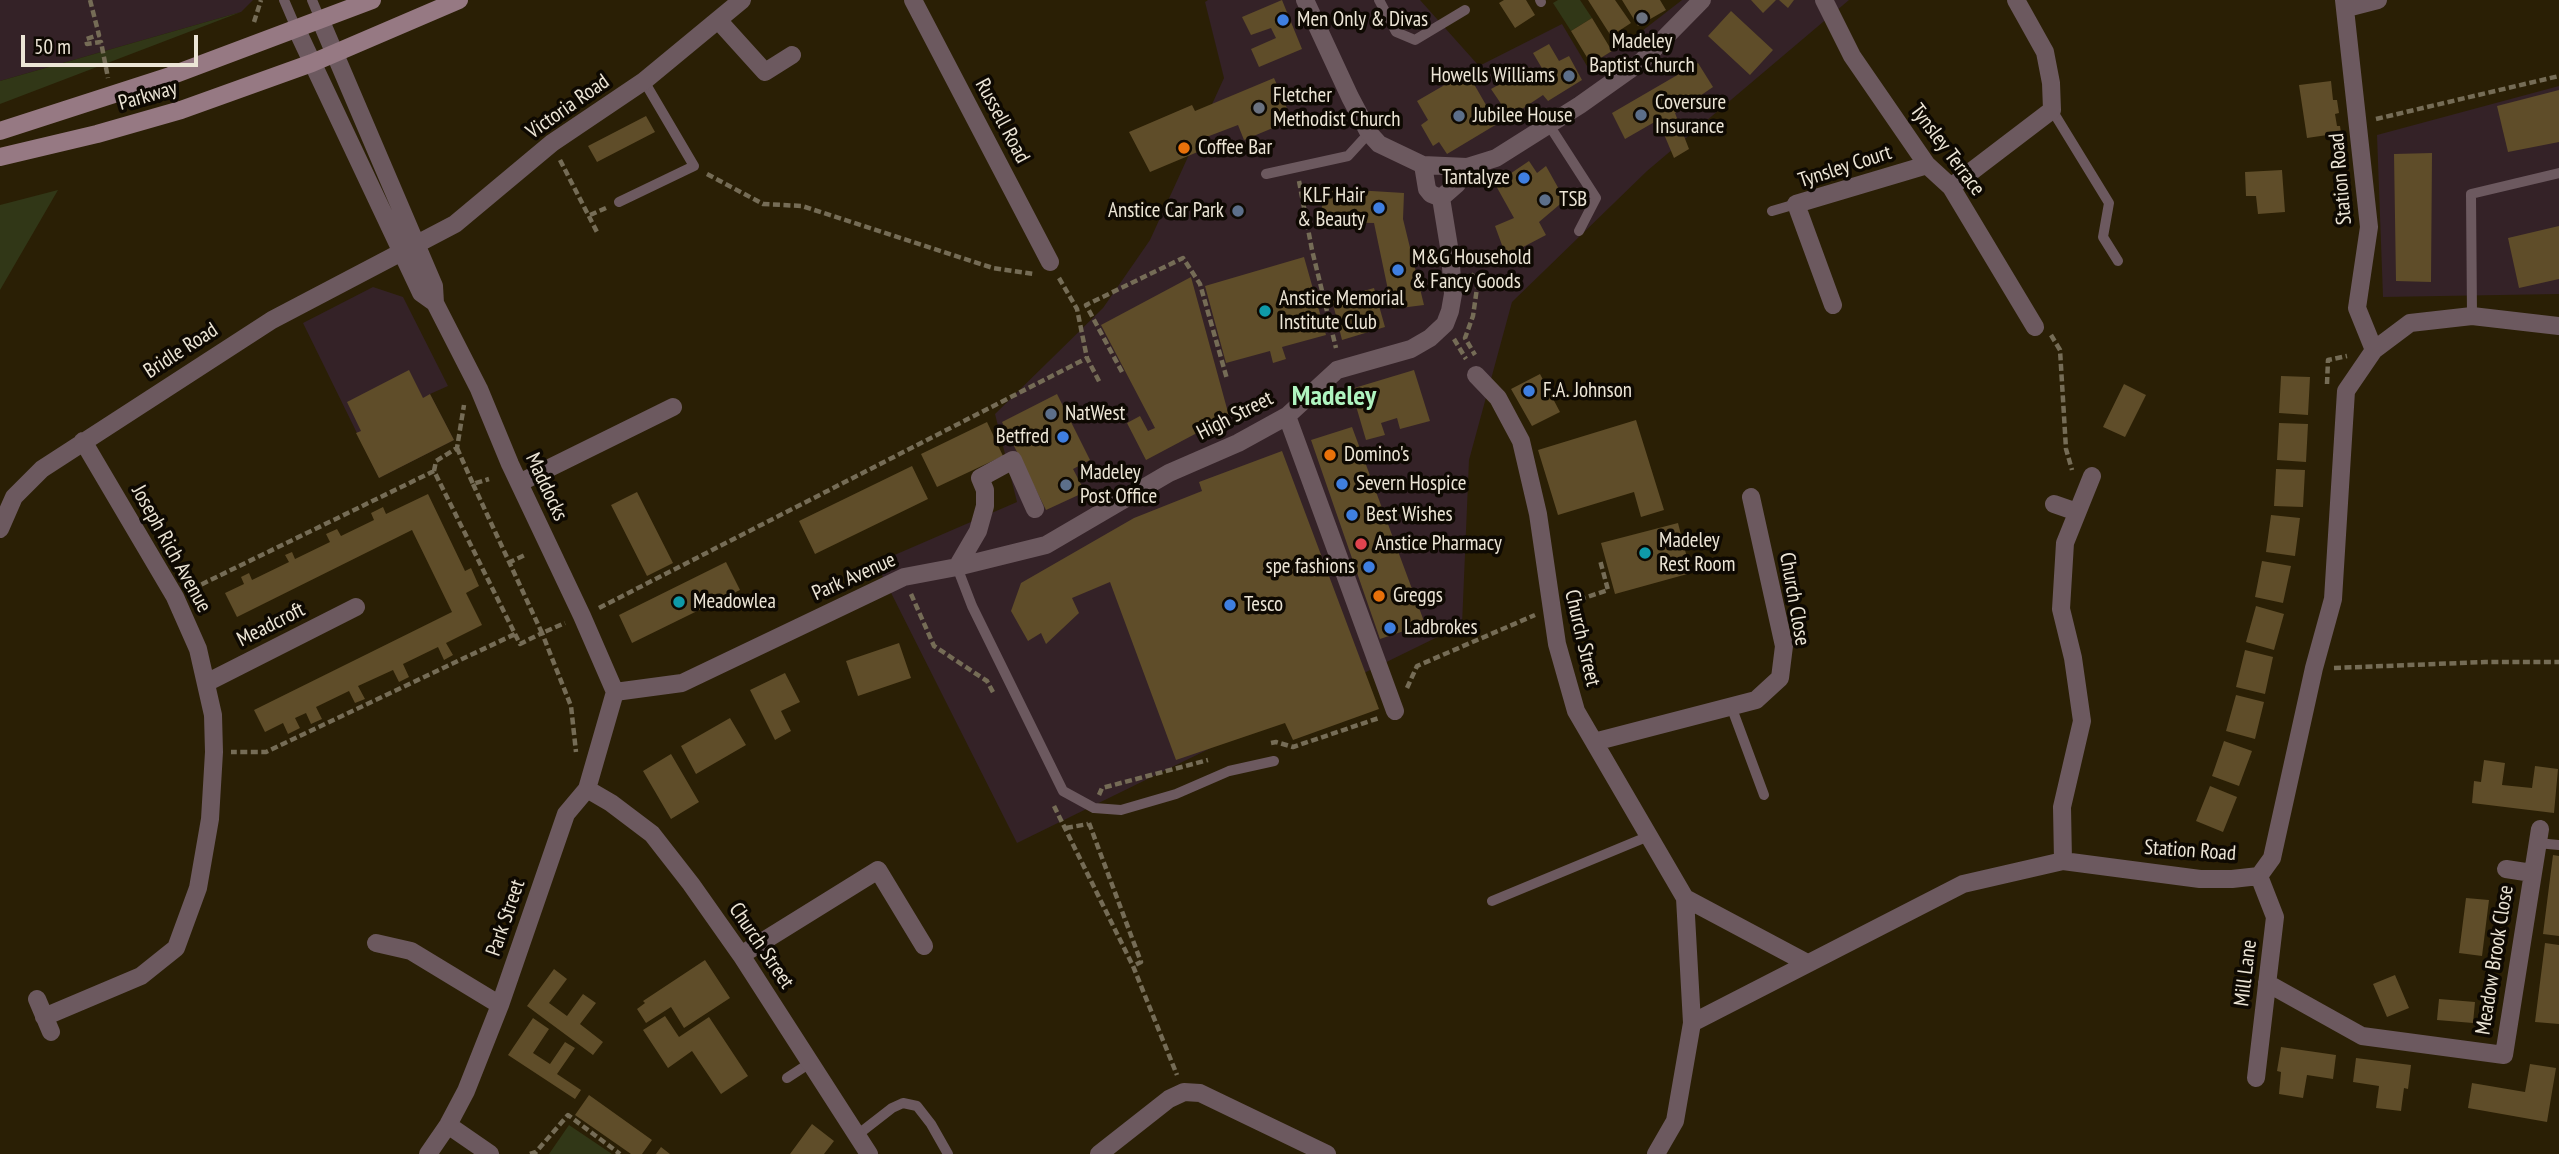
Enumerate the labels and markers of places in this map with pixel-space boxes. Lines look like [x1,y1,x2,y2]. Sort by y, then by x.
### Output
place label: Men Only & Divas [1297,7,1428,33]
marker: Madeley Baptist Church [1634,10,1650,26]
marker: Men Only & Divas [1275,12,1291,28]
place label: Madeley Baptist Church [1589,29,1695,79]
place label: Howells Williams [1430,63,1555,89]
marker: Howells Williams [1561,68,1577,84]
place label: Fletcher Methodist Church [1273,83,1401,133]
place label: Coversure Insurance [1655,90,1726,140]
marker: Fletcher Methodist Church [1251,100,1267,116]
place label: Jubilee House [1473,103,1573,129]
marker: Coversure Insurance [1633,107,1649,123]
marker: Jubilee House [1451,108,1467,124]
place label: Coffee Bar [1198,135,1272,161]
marker: Coffee Bar [1176,140,1192,156]
place label: Tantalyze [1442,165,1510,191]
marker: Tantalyze [1516,170,1532,186]
place label: KLF Hair & Beauty [1297,183,1365,233]
place label: TSB [1559,187,1587,213]
marker: TSB [1537,192,1553,208]
place label: Anstice Car Park [1108,198,1224,224]
marker: KLF Hair & Beauty [1371,200,1387,216]
marker: Anstice Car Park [1230,203,1246,219]
place label: M&G Household & Fancy Goods [1412,245,1531,295]
marker: M&G Household & Fancy Goods [1390,262,1406,278]
place label: Anstice Memorial Institute Club [1279,286,1404,336]
marker: Anstice Memorial Institute Club [1257,303,1273,319]
place label: F.A. Johnson [1543,378,1632,404]
marker: F.A. Johnson [1521,383,1537,399]
place label: NatWest [1065,401,1125,427]
marker: NatWest [1043,406,1059,422]
place label: Betfred [996,424,1049,450]
marker: Betfred [1055,429,1071,445]
place label: Domino's [1344,442,1409,468]
marker: Domino's [1322,447,1338,463]
place label: Madeley Post Office [1080,460,1157,510]
place label: Severn Hospice [1356,471,1466,497]
marker: Severn Hospice [1334,476,1350,492]
marker: Madeley Post Office [1058,477,1074,493]
place label: Best Wishes [1366,502,1453,528]
marker: Best Wishes [1344,507,1360,523]
place label: Madeley Rest Room [1659,528,1735,578]
place label: Anstice Pharmacy [1375,531,1502,557]
marker: Anstice Pharmacy [1353,536,1369,552]
marker: Madeley Rest Room [1637,545,1653,561]
place label: spe fashions [1266,554,1355,580]
marker: spe fashions [1361,559,1377,575]
place label: Greggs [1393,583,1443,609]
marker: Greggs [1371,588,1387,604]
place label: Meadowlea [693,589,776,615]
place label: Tesco [1244,592,1283,618]
marker: Meadowlea [671,594,687,610]
marker: Tesco [1222,597,1238,613]
place label: Ladbrokes [1404,615,1478,641]
marker: Ladbrokes [1382,620,1398,636]

